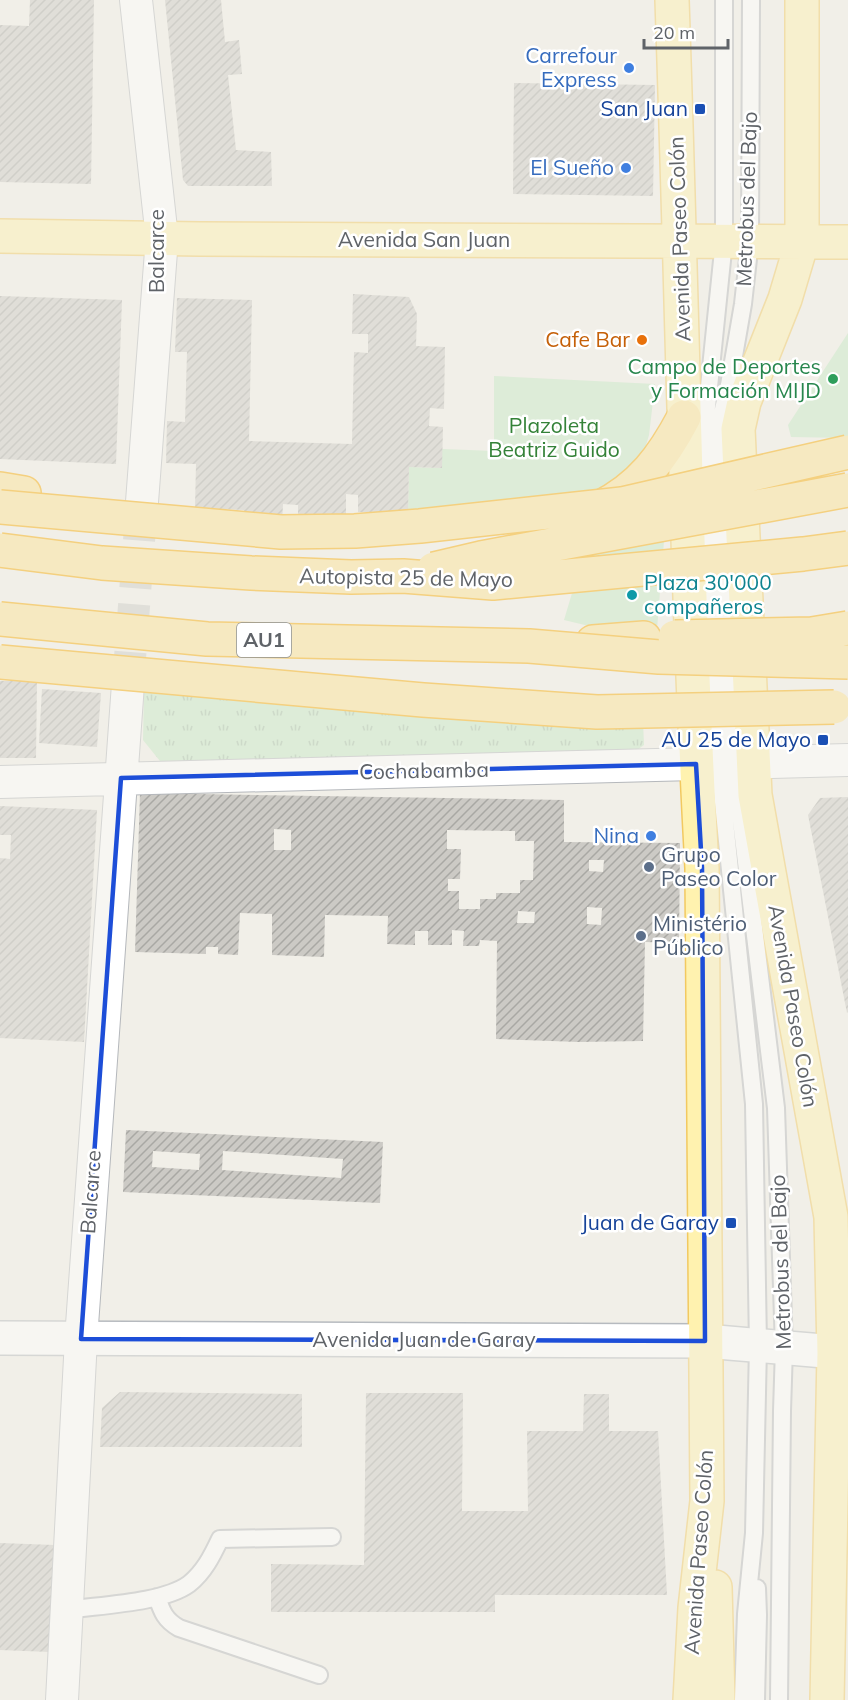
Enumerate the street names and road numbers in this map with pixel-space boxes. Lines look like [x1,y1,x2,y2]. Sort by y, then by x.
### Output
street label: Metrobus del Bajo [730,111,762,287]
street label: Avenida Paseo Colón [662,136,696,342]
street label: Balcarce [143,209,169,293]
street label: Avenida San Juan [338,226,510,252]
street label: Autopista 25 de Mayo [299,562,513,592]
road number: AU1 [237,623,291,657]
street label: Cochabamba [359,756,489,784]
street label: Avenida Paseo Colón [763,902,825,1109]
street label: Balcarce [74,1149,106,1235]
street label: Metrobus del Bajo [764,1174,796,1350]
street label: Avenida Juan de Garay [312,1326,536,1352]
street label: Avenida Paseo Colón [678,1449,718,1655]

